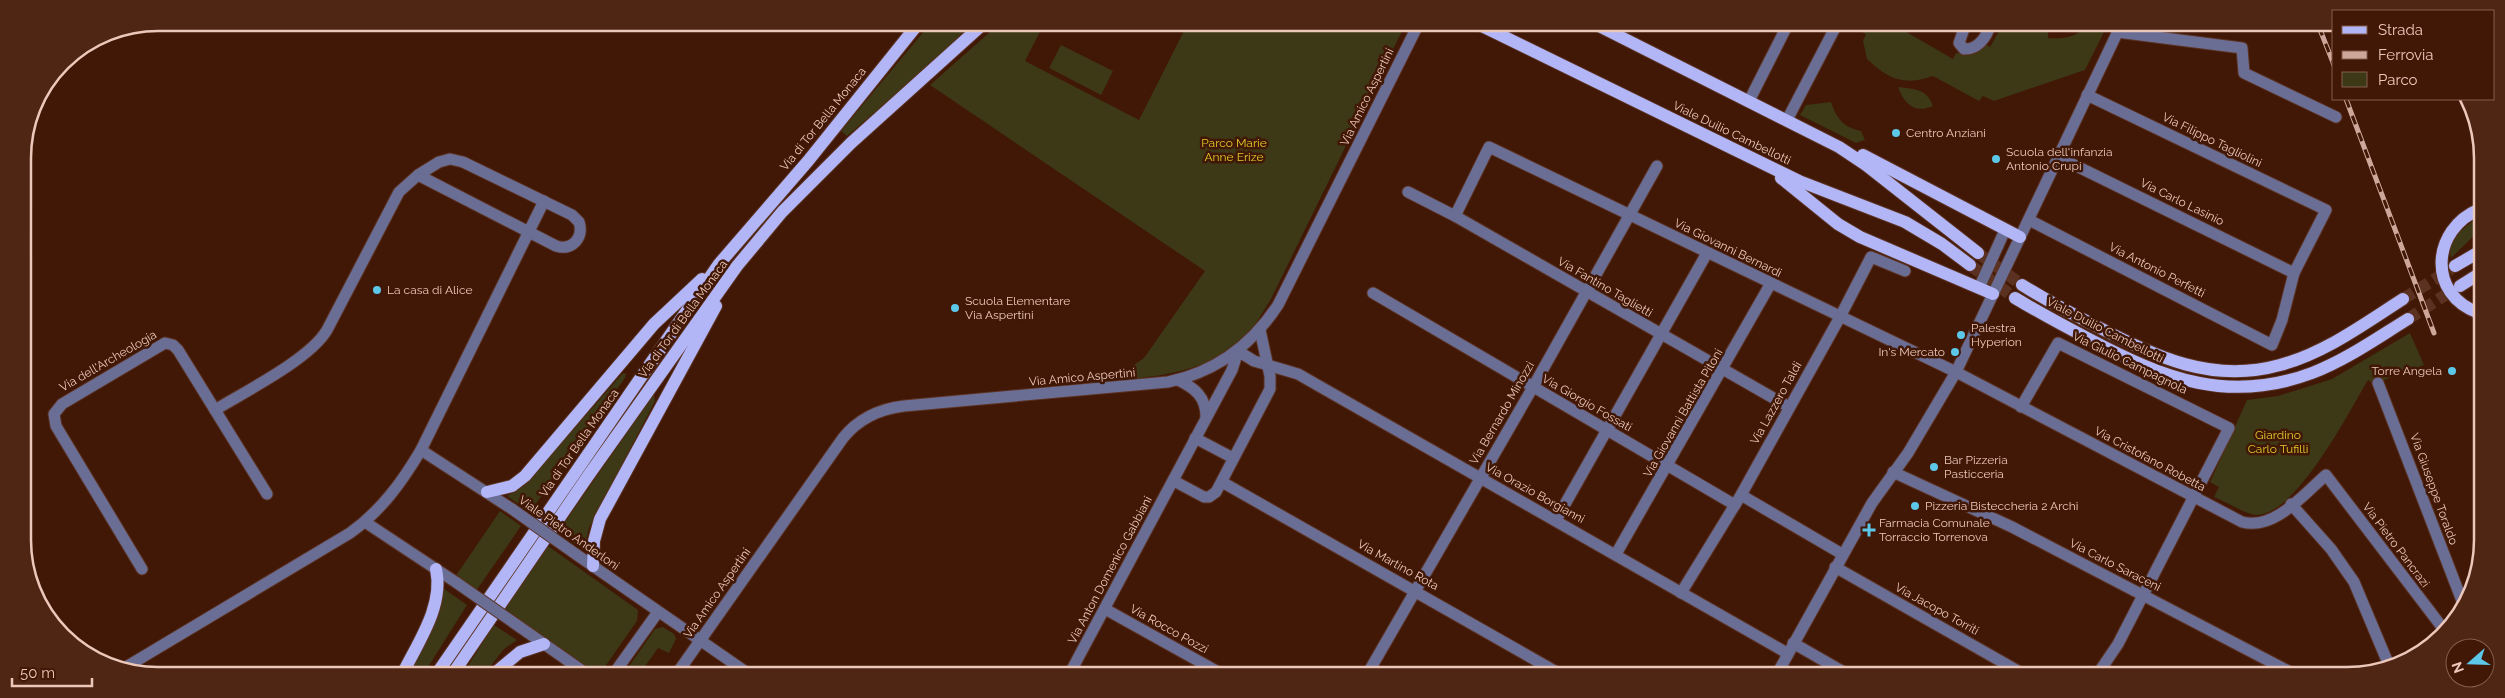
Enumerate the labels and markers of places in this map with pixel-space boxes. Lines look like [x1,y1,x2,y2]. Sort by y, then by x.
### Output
place label: Centro Anziani [1906,126,1986,140]
marker: Centro Anziani [1890,127,1902,139]
place label: Scuola dell'infanzia Antonio Crupi [2006,145,2113,173]
marker: Scuola dell'infanzia Antonio Crupi [1990,153,2002,165]
place label: La casa di Alice [387,283,472,297]
marker: La casa di Alice [371,284,383,296]
place label: Scuola Elementare Via Aspertini [965,294,1070,322]
marker: Scuola Elementare Via Aspertini [949,302,961,314]
place label: Palestra Hyperion [1971,321,2022,349]
marker: Palestra Hyperion [1955,329,1967,341]
place label: In's Mercato [1878,345,1945,359]
marker: In's Mercato [1949,346,1961,358]
place label: Torre Angela [2372,364,2442,378]
marker: Torre Angela [2446,365,2458,377]
place label: Bar Pizzeria Pasticceria [1944,453,2008,481]
marker: Bar Pizzeria Pasticceria [1928,461,1940,473]
place label: Pizzeria Bisteccheria 2 Archi [1925,499,2078,513]
marker: Pizzeria Bisteccheria 2 Archi [1909,500,1921,512]
place label: Farmacia Comunale Torraccio Torrenova [1879,516,1990,544]
marker: Farmacia Comunale Torraccio Torrenova [1863,524,1875,536]

